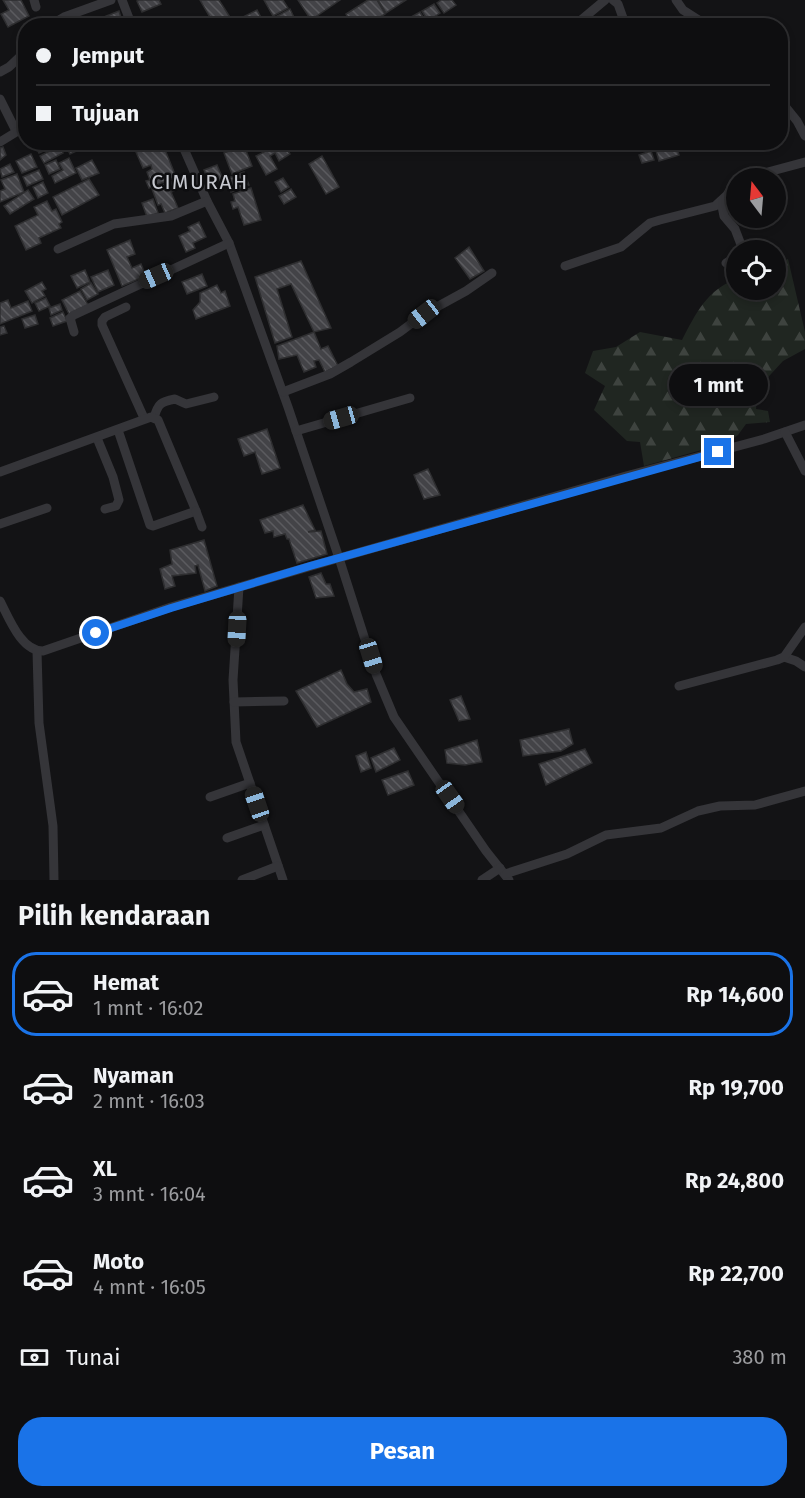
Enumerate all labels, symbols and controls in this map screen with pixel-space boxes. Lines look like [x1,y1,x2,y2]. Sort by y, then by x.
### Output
text: Jemput [72,42,144,69]
text: Tujuan [72,100,139,127]
north arrow [726,168,786,228]
map controls [726,168,786,300]
district label: CIMURAH [151,169,249,195]
button: locate [726,240,786,300]
car [136,260,176,292]
car [404,296,444,332]
callout: 1 mnt [668,365,768,407]
text: 1 mnt [693,373,744,397]
car [321,404,361,432]
route end [704,438,731,465]
car [227,611,247,647]
route start [82,619,109,646]
car [357,636,385,676]
car [432,777,468,817]
car [243,784,271,824]
text: Pilih kendaraan [18,900,210,932]
icon: car [21,967,75,1021]
text: Hemat [93,969,159,996]
text: Rp 14,600 [686,981,784,1008]
text: 1 mnt · 16:02 [93,996,203,1020]
icon: car [21,1060,75,1114]
text: Nyaman [93,1062,174,1089]
text: Rp 19,700 [688,1074,784,1101]
text: 2 mnt · 16:03 [93,1089,205,1113]
icon: car [21,1153,75,1207]
text: XL [93,1155,117,1182]
text: Rp 24,800 [685,1167,784,1194]
text: 3 mnt · 16:04 [93,1182,206,1206]
icon: car [21,1246,75,1300]
text: Moto [93,1248,144,1275]
text: Rp 22,700 [688,1260,784,1287]
text: 4 mnt · 16:05 [93,1275,206,1299]
icon: cash [18,1341,51,1374]
text: Tunai [66,1344,120,1371]
text: 380 m [732,1345,787,1369]
button: Pesan [18,1417,787,1486]

